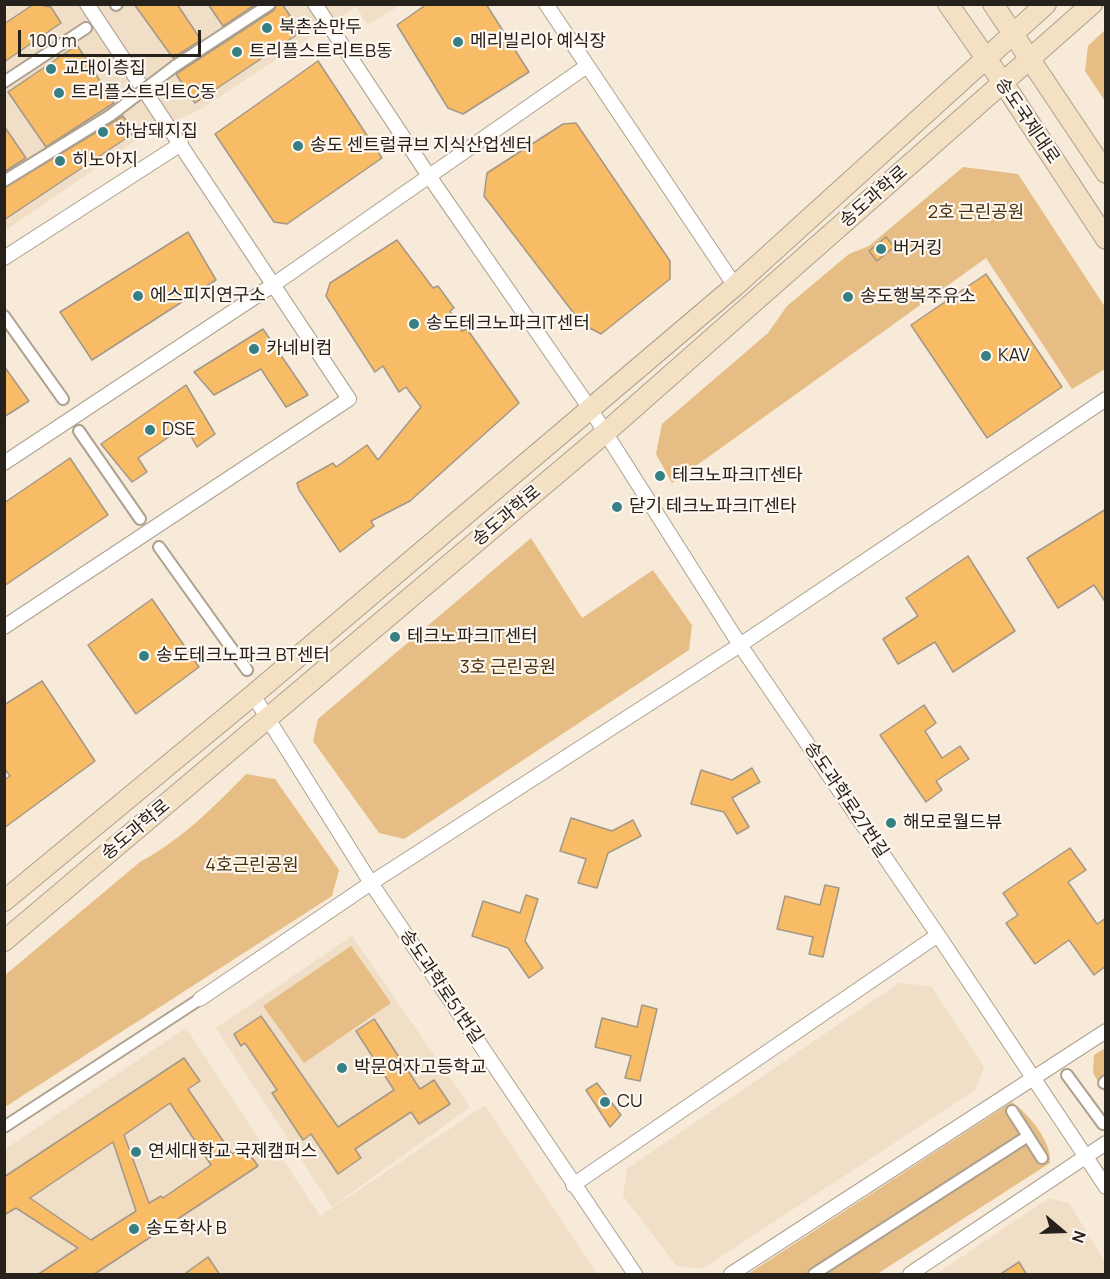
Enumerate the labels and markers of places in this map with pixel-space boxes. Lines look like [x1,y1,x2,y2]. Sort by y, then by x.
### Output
place label: 북촌손만두 [279,17,362,39]
marker: 북촌손만두 [260,21,274,35]
place label: 메리빌리아 예식장 [470,31,606,53]
marker: 메리빌리아 예식장 [451,35,465,49]
place label: 트리플스트리트B동 [249,41,393,63]
marker: 트리플스트리트B동 [230,45,244,59]
place label: 교대이층집 [63,58,146,80]
marker: 교대이층집 [44,62,58,76]
place label: 트리플스트리트C동 [71,82,216,104]
marker: 트리플스트리트C동 [52,86,66,100]
place label: 하남돼지집 [115,121,198,143]
marker: 하남돼지집 [96,125,110,139]
place label: 송도 센트럴큐브 지식산업센터 [310,135,532,157]
marker: 송도 센트럴큐브 지식산업센터 [291,139,305,153]
place label: 히노아지 [72,150,138,172]
marker: 히노아지 [53,154,67,168]
place label: 버거킹 [893,238,943,260]
marker: 버거킹 [874,242,888,256]
place label: 에스피지연구소 [150,285,266,307]
place label: 송도행복주유소 [860,286,976,308]
marker: 에스피지연구소 [131,289,145,303]
marker: 송도행복주유소 [841,290,855,304]
place label: 송도테크노파크IT센터 [426,313,590,335]
marker: 송도테크노파크IT센터 [407,317,421,331]
place label: 카네비컴 [266,338,332,360]
marker: 카네비컴 [247,342,261,356]
place label: KAV [998,345,1030,367]
marker: KAV [979,349,993,363]
place label: DSE [162,419,195,441]
marker: DSE [143,423,157,437]
place label: 테크노파크IT센타 [672,465,803,487]
marker: 테크노파크IT센타 [653,469,667,483]
place label: 닫기 테크노파크IT센타 [629,496,797,518]
marker: 닫기 테크노파크IT센타 [610,500,624,514]
place label: 테크노파크IT센터 [407,626,538,648]
marker: 테크노파크IT센터 [388,630,402,644]
place label: 송도테크노파크 BT센터 [156,645,330,667]
marker: 송도테크노파크 BT센터 [137,649,151,663]
place label: 해모로월드뷰 [903,812,1002,834]
marker: 해모로월드뷰 [884,816,898,830]
place label: 박문여자고등학교 [354,1057,486,1079]
marker: 박문여자고등학교 [335,1061,349,1075]
place label: CU [617,1091,643,1113]
marker: CU [598,1095,612,1109]
place label: 연세대학교 국제캠퍼스 [148,1141,317,1163]
marker: 연세대학교 국제캠퍼스 [129,1145,143,1159]
place label: 송도학사 B [146,1218,227,1240]
marker: 송도학사 B [127,1222,141,1236]

